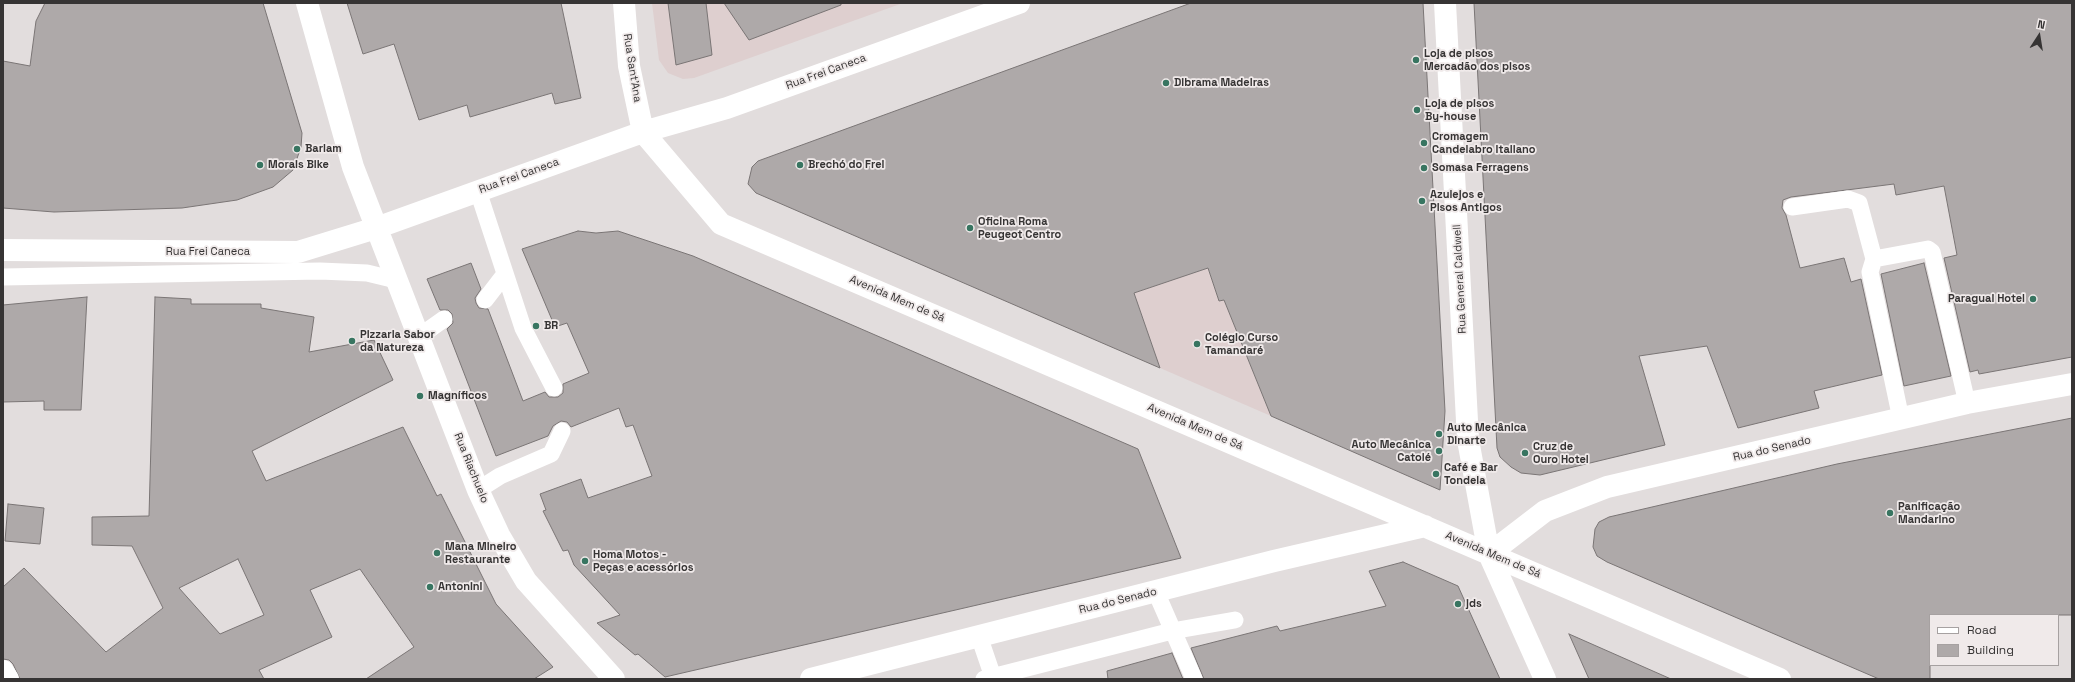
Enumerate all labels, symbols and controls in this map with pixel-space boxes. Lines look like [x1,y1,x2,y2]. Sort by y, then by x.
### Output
north arrow [2019,16,2059,56]
text: N [2036,17,2047,32]
street label: Rua Sant'Ana [620,33,644,103]
place label: Loja de pisos Mercadão dos pisos [1424,47,1530,73]
street label: Rua Frei Caneca [784,51,868,93]
marker: Loja de pisos Mercadão dos pisos [1411,55,1421,65]
place label: Dibrama Madeiras [1174,76,1269,90]
marker: Dibrama Madeiras [1161,78,1171,88]
place label: Loja de pisos By-house [1425,97,1494,123]
marker: Loja de pisos By-house [1412,105,1422,115]
place label: Cromagem Candelabro Italiano [1432,130,1536,156]
marker: Cromagem Candelabro Italiano [1419,138,1429,148]
place label: Barlam [305,142,342,156]
marker: Barlam [292,144,302,154]
street label: Rua Frei Caneca [477,155,561,197]
place label: Morais Bike [268,158,329,172]
place label: Brechó do Frei [808,158,884,172]
marker: Morais Bike [255,160,265,170]
marker: Brechó do Frei [795,160,805,170]
place label: Somasa Ferragens [1432,161,1529,175]
marker: Somasa Ferragens [1419,163,1429,173]
place label: Azulejos e Pisos Antigos [1430,188,1502,214]
marker: Azulejos e Pisos Antigos [1417,196,1427,206]
place label: Oficina Roma Peugeot Centro [978,215,1061,241]
marker: Oficina Roma Peugeot Centro [965,223,975,233]
street label: Rua General Caldwell [1451,224,1469,334]
street label: Rua Frei Caneca [166,245,250,259]
street label: Avenida Mem de Sá [847,273,947,325]
place label: Paraguai Hotel [1948,292,2025,306]
marker: Paraguai Hotel [2028,294,2038,304]
place label: BR [544,319,558,333]
marker: BR [531,321,541,331]
place label: Pizzaria Sabor da Natureza [360,328,435,354]
place label: Colégio Curso Tamandaré [1205,331,1278,357]
marker: Pizzaria Sabor da Natureza [347,336,357,346]
marker: Colégio Curso Tamandaré [1192,339,1202,349]
place label: Magníficos [428,389,487,403]
marker: Magníficos [415,391,425,401]
street label: Avenida Mem de Sá [1145,401,1245,453]
place label: Auto Mecânica Dinarte [1447,421,1526,447]
marker: Auto Mecânica Dinarte [1434,429,1444,439]
street label: Rua Riachuelo [451,431,491,505]
street label: Rua do Senado [1732,434,1812,464]
place label: Auto Mecânica Catolé [1352,438,1431,464]
place label: Cruz de Ouro Hotel [1533,440,1589,466]
marker: Auto Mecânica Catolé [1434,446,1444,456]
marker: Cruz de Ouro Hotel [1520,448,1530,458]
place label: Café e Bar Tondela [1444,461,1498,487]
marker: Café e Bar Tondela [1431,469,1441,479]
place label: Panificação Mandarino [1898,500,1960,526]
marker: Panificação Mandarino [1885,508,1895,518]
street label: Avenida Mem de Sá [1443,529,1543,581]
place label: Mana Mineiro Restaurante [445,540,517,566]
marker: Mana Mineiro Restaurante [432,548,442,558]
place label: Homa Motos - Peças e acessórios [593,548,693,574]
marker: Homa Motos - Peças e acessórios [580,556,590,566]
place label: Antonini [438,580,483,594]
marker: Antonini [425,582,435,592]
street label: Rua do Senado [1078,585,1158,617]
place label: jds [1466,597,1482,611]
marker: jds [1453,599,1463,609]
legend [1929,614,2059,666]
text: Road [1967,622,1996,638]
text: Building [1967,642,2014,658]

